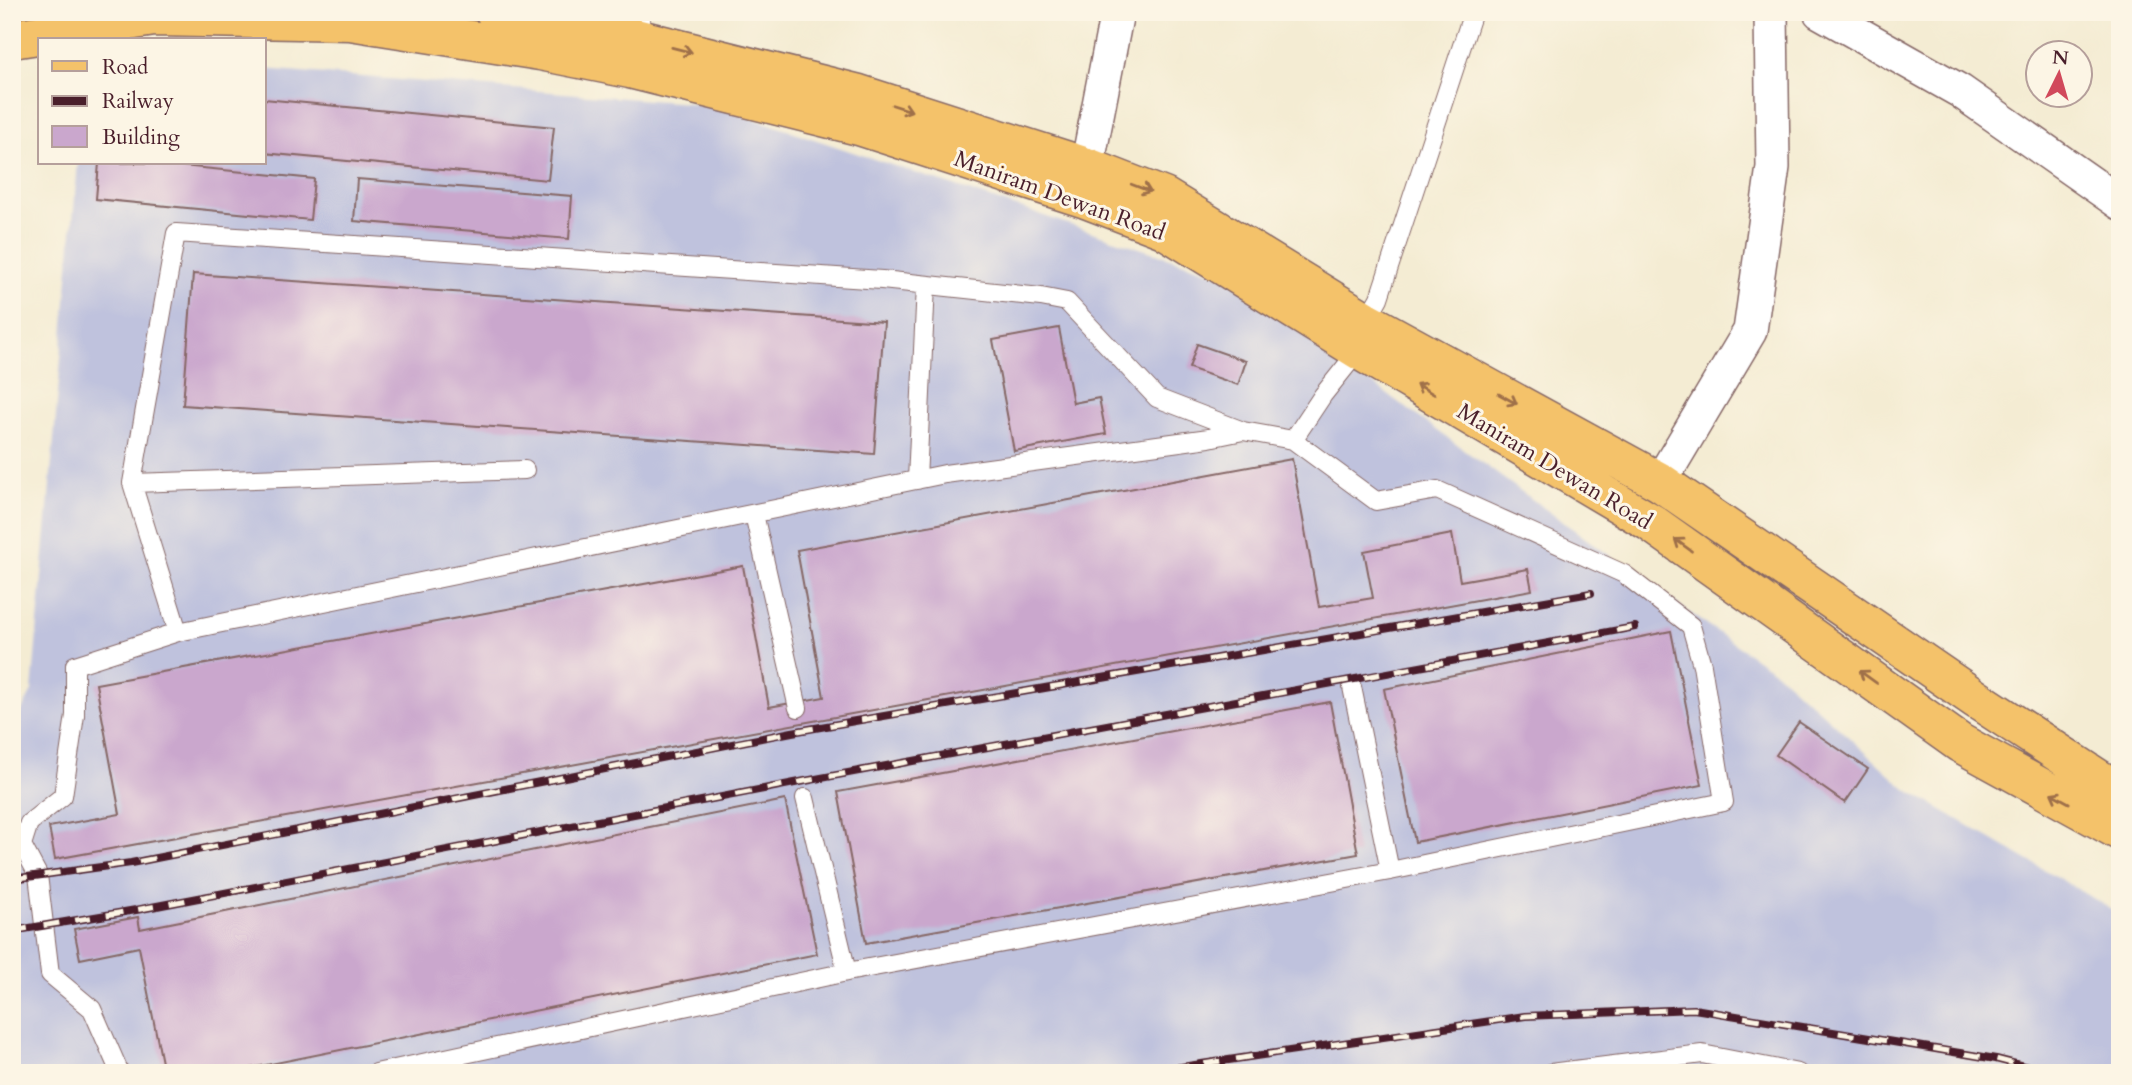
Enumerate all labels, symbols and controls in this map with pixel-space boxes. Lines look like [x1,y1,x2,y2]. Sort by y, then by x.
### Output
legend [38,38,266,164]
north arrow [2024,38,2094,108]
one-way arrow [670,44,693,57]
text: N [2051,44,2070,72]
text: Road [102,53,148,82]
text: Railway [102,87,174,116]
one-way arrow [891,103,913,115]
text: Building [102,123,180,152]
street label: Maniram Dewan Road [950,143,1170,248]
one-way arrow [1130,183,1152,195]
one-way arrow [1416,381,1436,395]
one-way arrow [1497,392,1518,406]
street label: Maniram Dewan Road [1451,396,1659,537]
one-way arrow [1673,538,1692,553]
one-way arrow [1859,670,1878,684]
one-way arrow [2050,791,2071,804]

